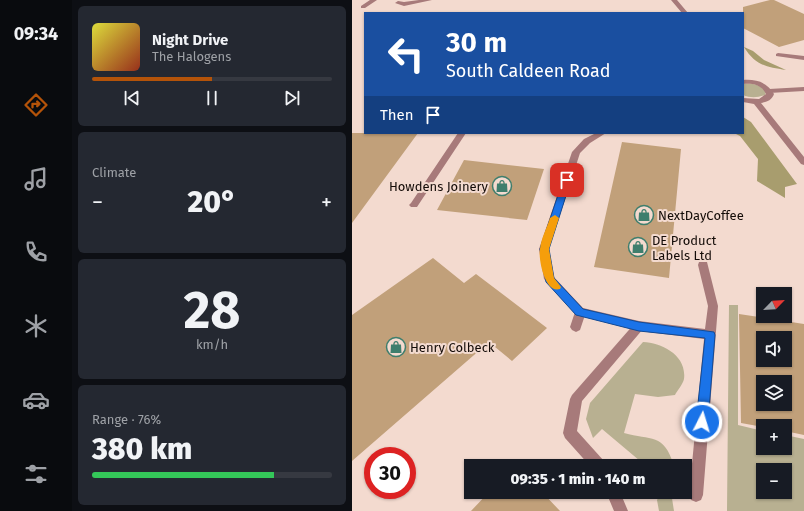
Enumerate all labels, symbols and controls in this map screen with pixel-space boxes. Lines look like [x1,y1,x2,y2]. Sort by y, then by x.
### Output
text: 09:34 [14,23,58,45]
text: 30 m [446,26,507,59]
icon: left [380,28,432,80]
text: Night Drive [152,31,228,49]
text: The Halogens [152,49,231,64]
text: South Caldeen Road [446,60,611,82]
icon: previous [121,87,143,109]
icon: pause [201,87,223,109]
icon: next [281,87,303,109]
icon: directions [22,91,50,119]
icon: arrive [422,104,444,126]
text: Then [380,106,414,124]
pin [550,163,584,197]
icon: music [22,165,50,193]
text: Climate [92,165,136,180]
icon: arrive [556,169,578,191]
shop icon: Howdens Joinery [491,175,513,197]
place label: Howdens Joinery [389,179,489,194]
text: 20° [187,184,237,220]
text: − [92,189,103,216]
text: + [321,189,332,216]
shop icon: NextDayCoffee [633,204,655,226]
place label: NextDayCoffee [658,208,744,223]
place label: DE Product Labels Ltd [652,233,717,263]
shop icon: DE Product Labels Ltd [627,236,649,258]
icon: phone [22,238,50,266]
text: 28 [183,279,241,342]
north arrow [756,287,792,323]
map controls [756,287,792,499]
icon: climate [22,312,50,340]
button: sound [756,331,792,367]
shop icon: Henry Colbeck [385,336,407,358]
text: km/h [196,337,228,352]
place label: Henry Colbeck [410,340,495,355]
button: layers [756,375,792,411]
icon: car [22,386,50,414]
position arrow [681,401,723,443]
text: Range · 76% [92,412,161,427]
button: + [756,419,792,455]
text: 380 km [92,431,192,467]
speed limit sign: 30 [364,447,416,499]
icon: filters [22,460,50,488]
button: − [756,463,792,499]
text: 09:35 · 1 min · 140 m [511,470,645,488]

